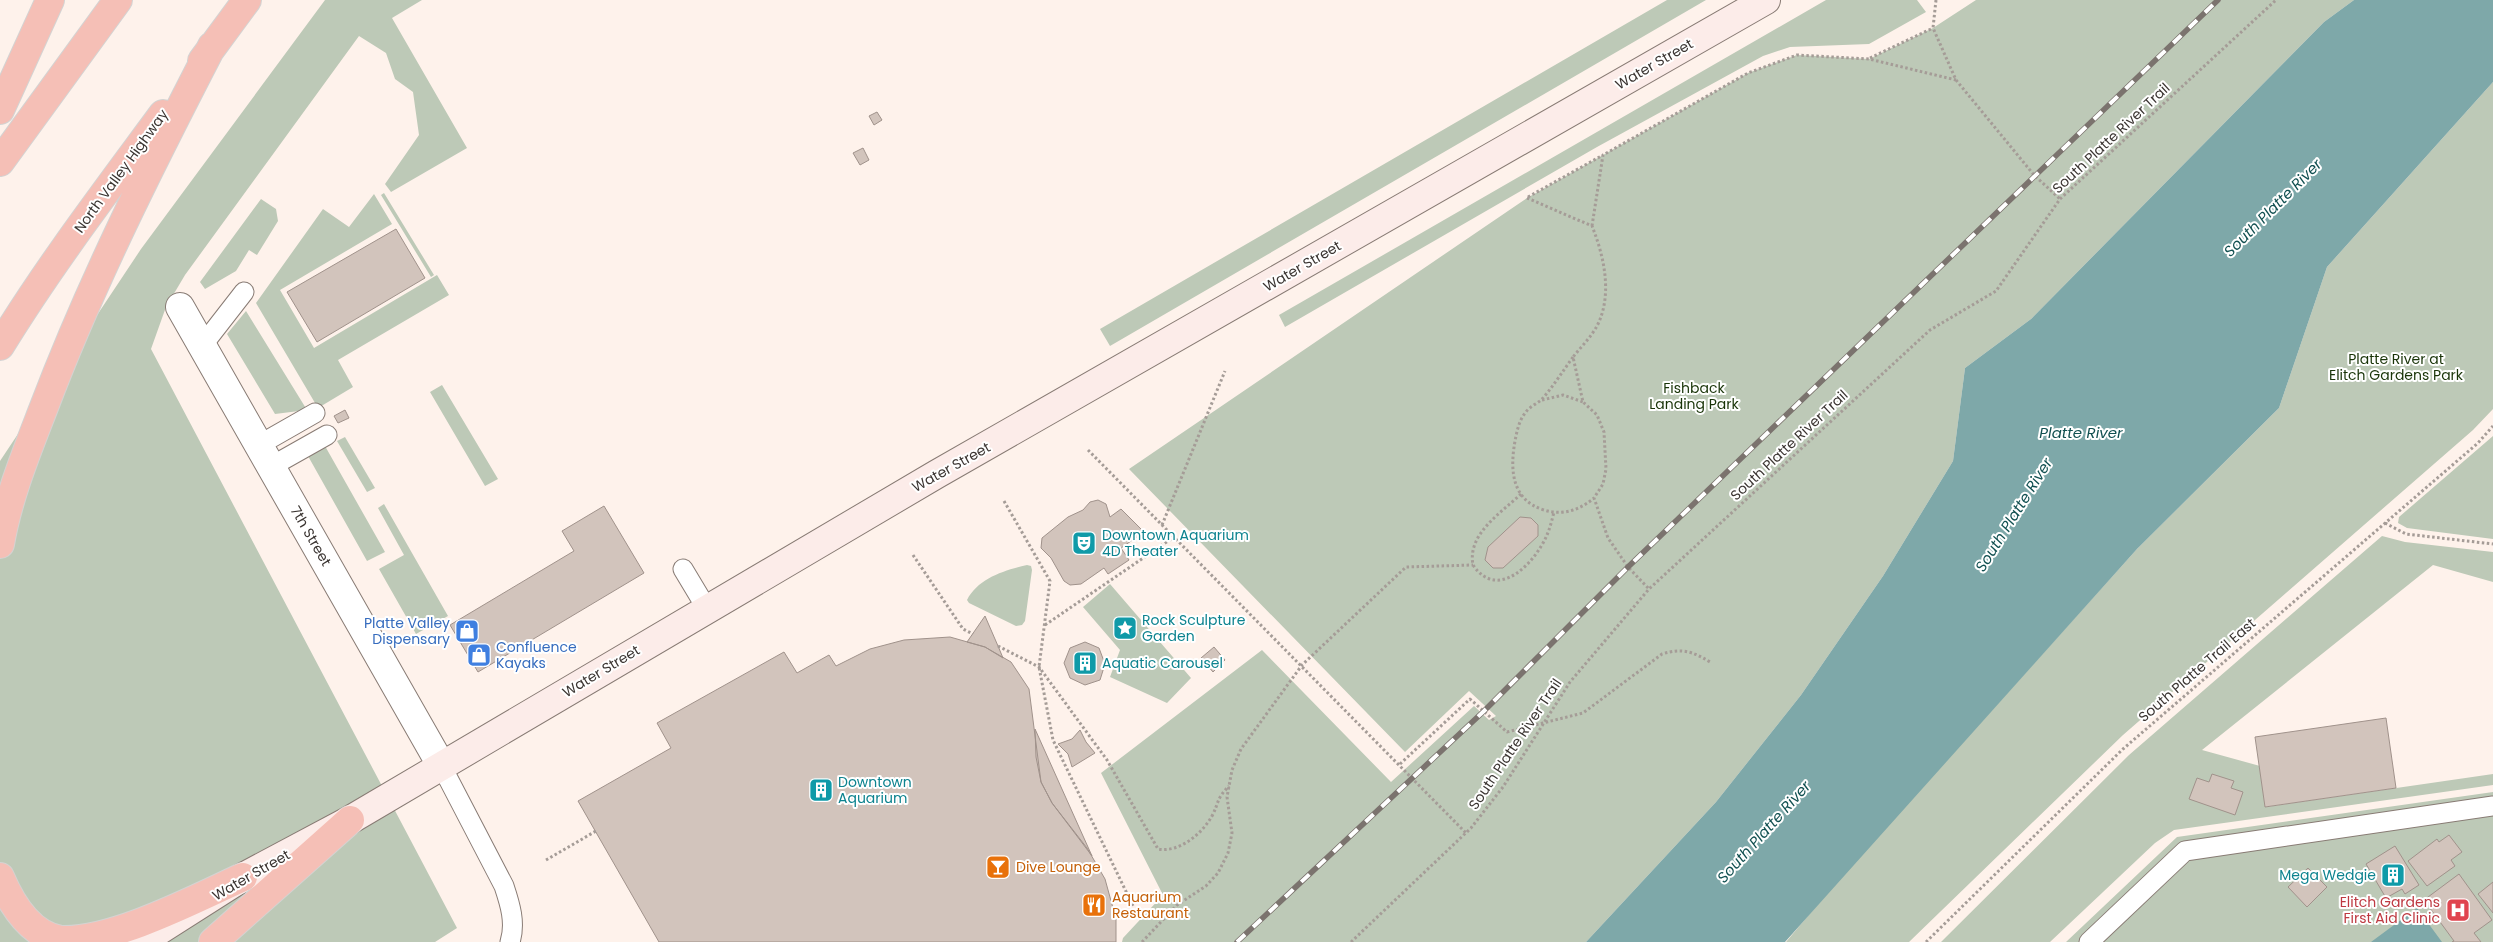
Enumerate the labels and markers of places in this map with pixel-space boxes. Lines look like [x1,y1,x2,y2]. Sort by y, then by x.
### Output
place label: Downtown Aquarium 4D Theater [1102,525,1249,561]
theatre icon: Downtown Aquarium 4D Theater [1071,530,1097,556]
place label: Rock Sculpture Garden [1142,610,1246,646]
place label: Platte Valley Dispensary [364,613,450,649]
place icon: Rock Sculpture Garden [1112,615,1138,641]
shop icon: Platte Valley Dispensary [454,618,480,644]
place label: Confluence Kayaks [496,637,577,673]
shop icon: Confluence Kayaks [466,642,492,668]
building icon: Aquatic Carousel [1072,650,1098,676]
place label: Aquatic Carousel [1102,653,1223,673]
place label: Downtown Aquarium [838,772,912,808]
building icon: Downtown Aquarium [808,777,834,803]
bar icon: Dive Lounge [985,854,1011,880]
place label: Dive Lounge [1016,857,1101,877]
building icon: Mega Wedgie [2380,862,2406,888]
place label: Mega Wedgie [2279,865,2376,885]
place label: Aquarium Restaurant [1112,887,1189,923]
restaurant icon: Aquarium Restaurant [1081,892,1107,918]
place label: Elitch Gardens First Aid Clinic [2340,892,2440,928]
hospital icon: Elitch Gardens First Aid Clinic [2445,897,2471,923]

